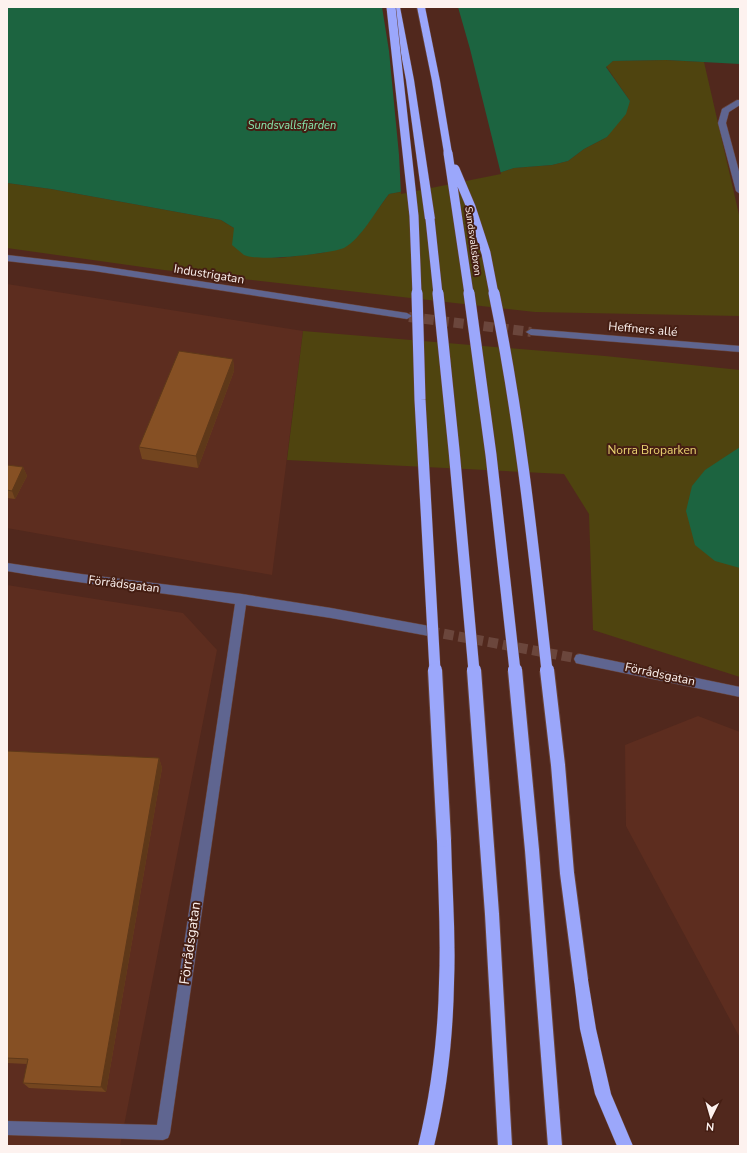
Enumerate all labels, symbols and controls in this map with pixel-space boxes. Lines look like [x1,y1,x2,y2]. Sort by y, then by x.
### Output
water label: Sundsvallsfjärden [248,118,336,133]
street label: Sundsvallsbron [461,206,485,276]
street label: Industrigatan [172,261,246,287]
street label: Heffners allé [608,318,678,340]
park label: Norra Broparken [607,442,697,458]
street label: Förrådsgatan [88,572,160,596]
street label: Förrådsgatan [623,659,697,689]
street label: Förrådsgatan [175,900,205,986]
north arrow [691,1097,731,1137]
text: N [705,1119,715,1134]

